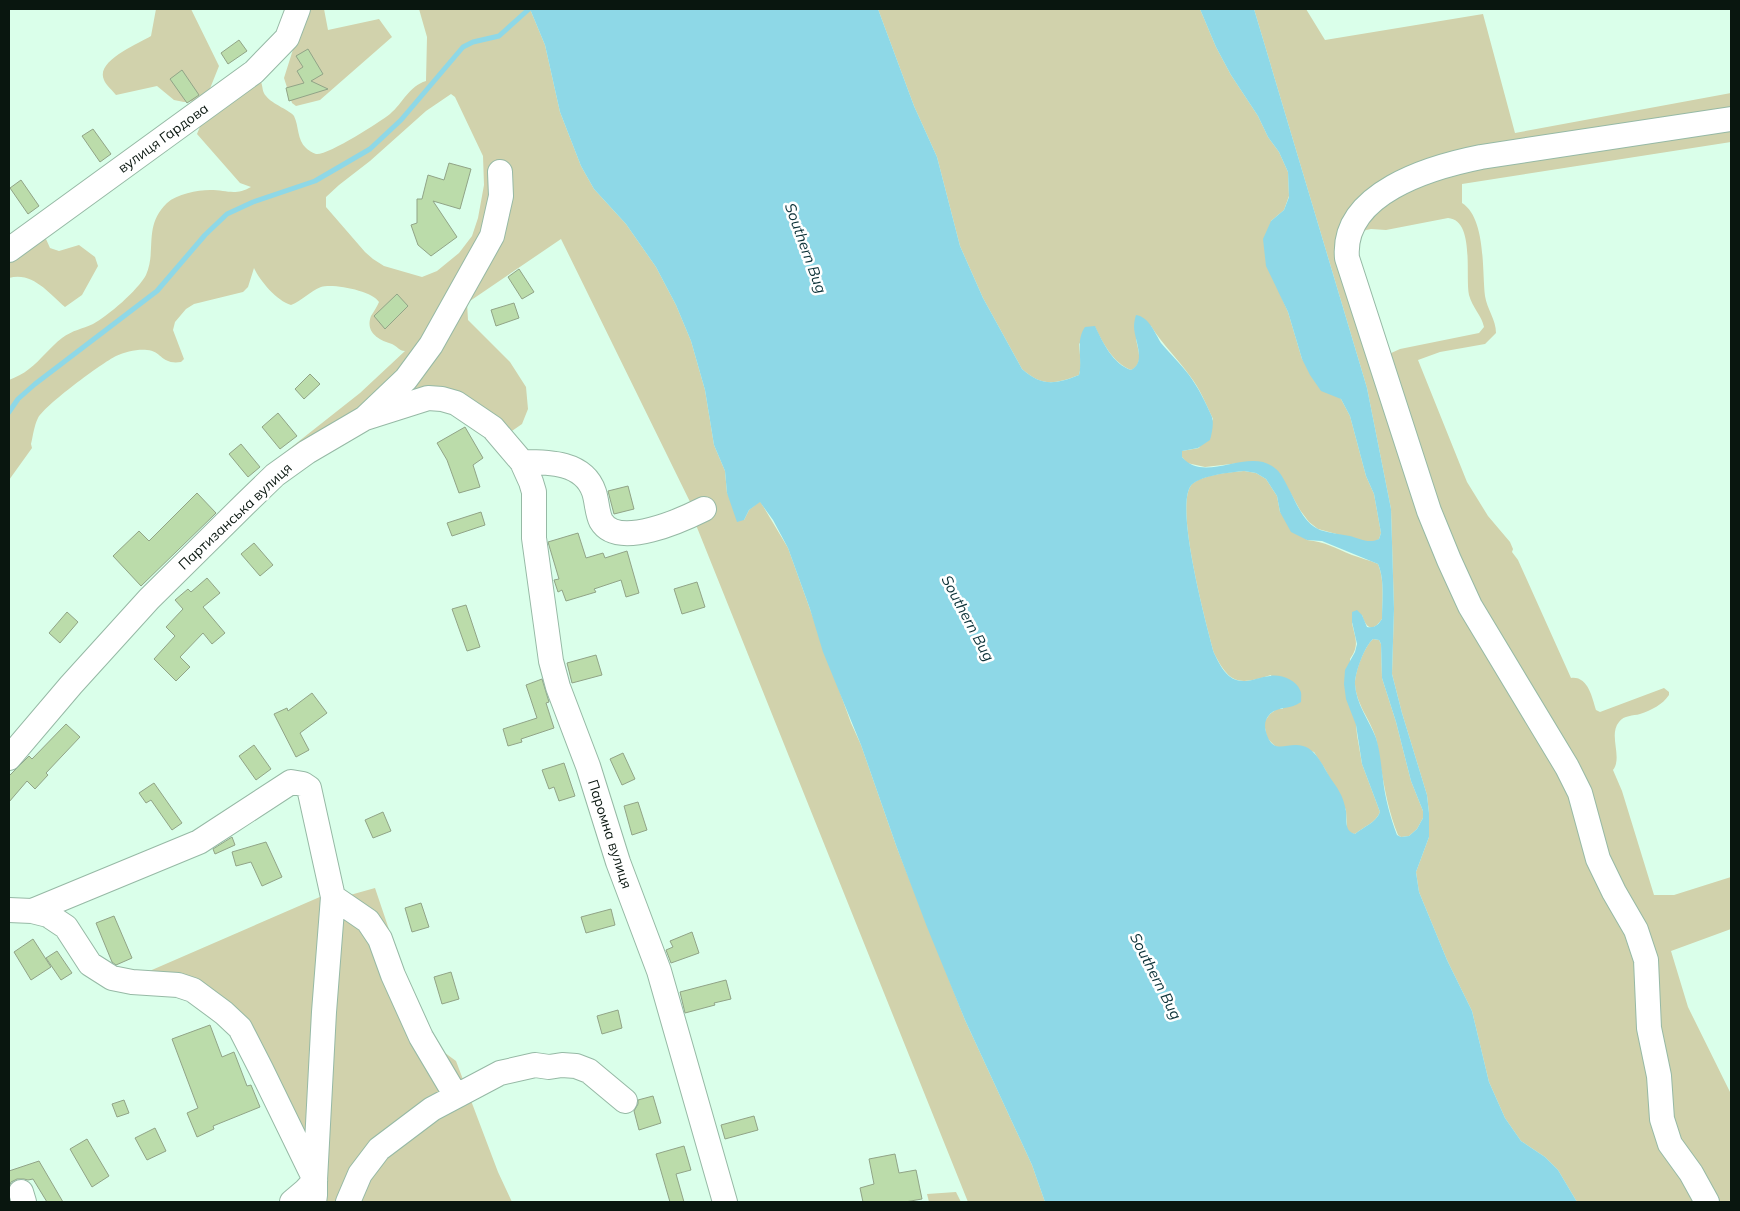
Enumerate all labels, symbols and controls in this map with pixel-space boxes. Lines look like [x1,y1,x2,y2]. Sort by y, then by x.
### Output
street label: вулиця Гардова [114,99,212,177]
water label: Southern Bug [781,200,831,296]
street label: Партизанська вулиця [174,459,296,573]
water label: Southern Bug [937,572,999,664]
street label: Паромна вулиця [584,777,636,891]
water label: Southern Bug [1126,929,1186,1023]

